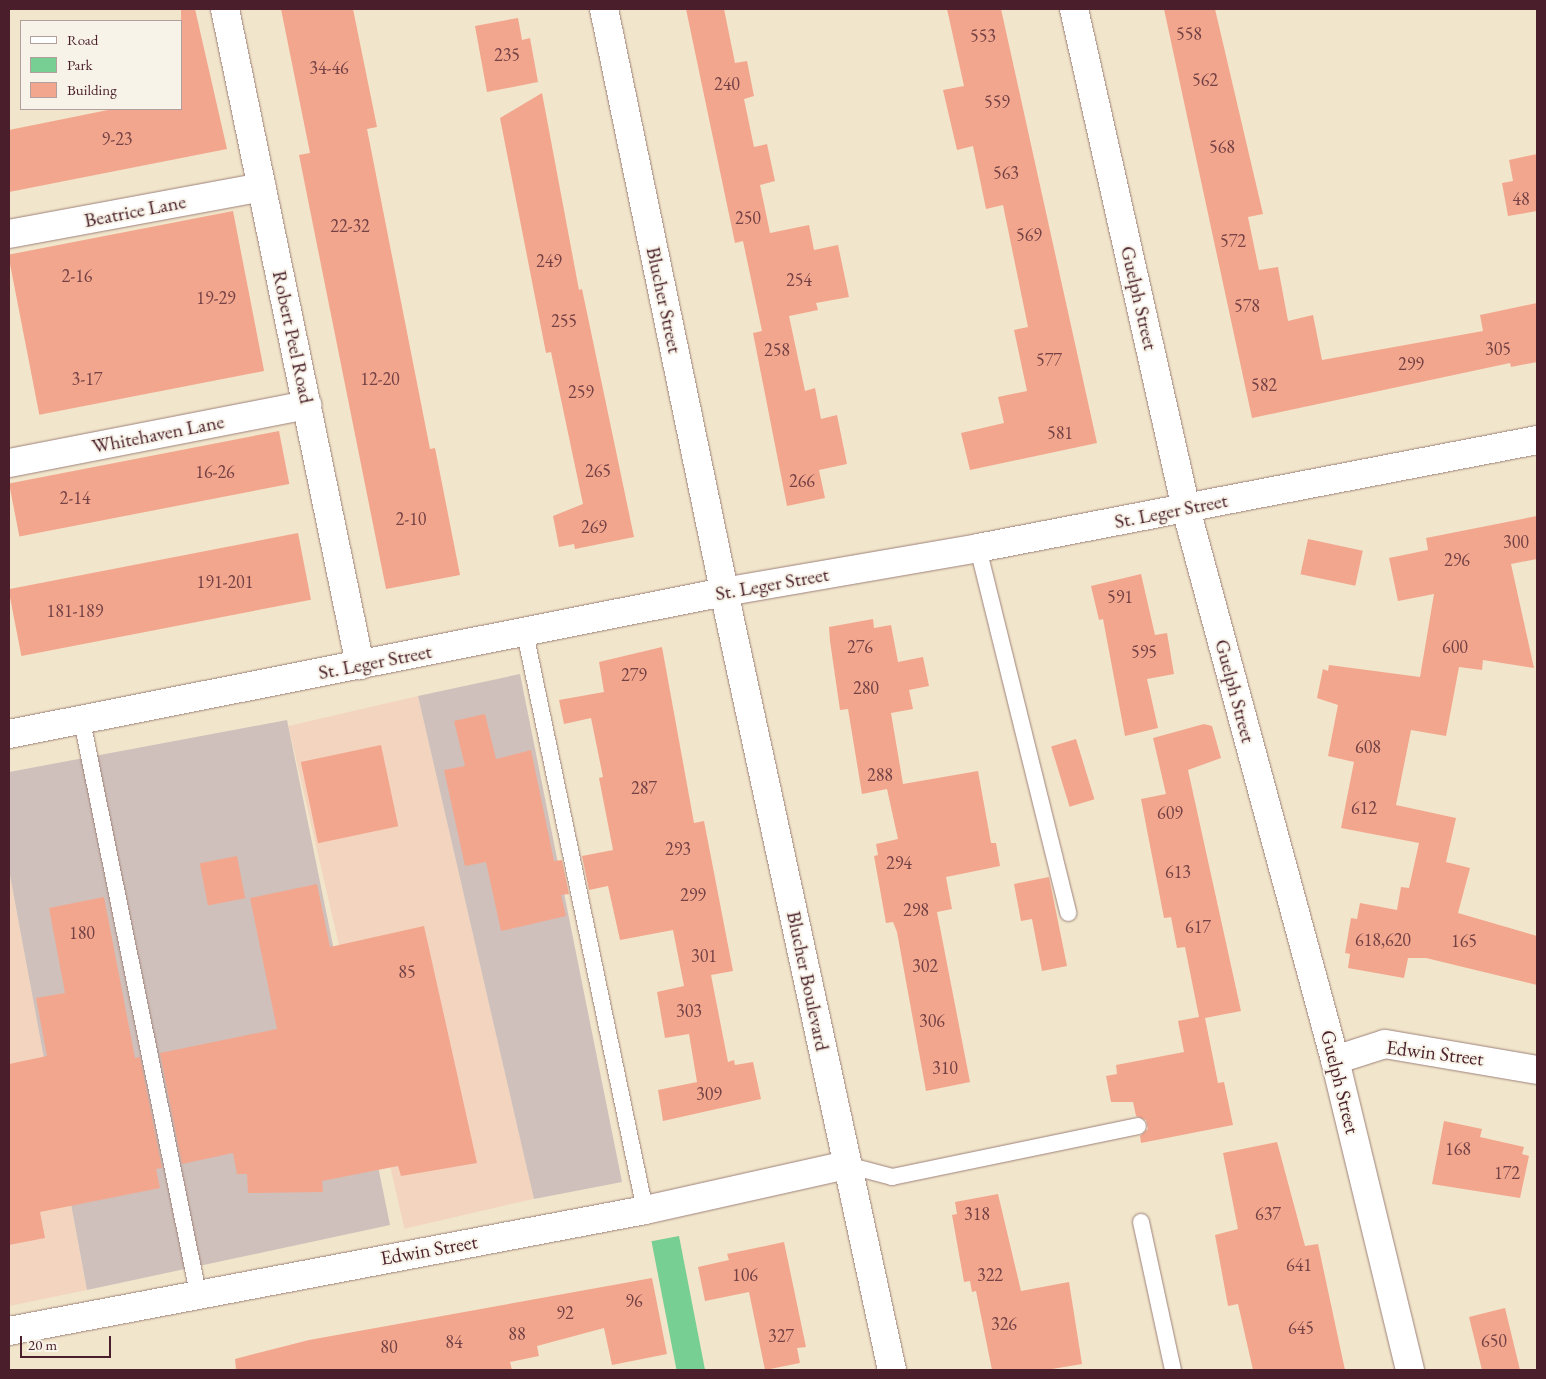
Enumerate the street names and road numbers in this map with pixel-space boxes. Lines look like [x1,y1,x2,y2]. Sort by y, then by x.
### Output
street label: Beatrice Lane [82,189,188,233]
street label: Guelph Street [1115,244,1163,352]
street label: Blucher Street [641,245,687,355]
street label: Robert Peel Road [267,268,319,406]
street label: Whitehaven Lane [90,409,226,459]
street label: St. Leger Street [1112,488,1230,534]
street label: St. Leger Street [713,562,831,606]
street label: Guelph Street [1210,637,1260,745]
street label: St. Leger Street [316,639,434,685]
street label: Blucher Boulevard [781,909,835,1053]
street label: Guelph Street [1316,1028,1364,1136]
street label: Edwin Street [1385,1035,1485,1071]
street label: Edwin Street [379,1230,479,1270]

